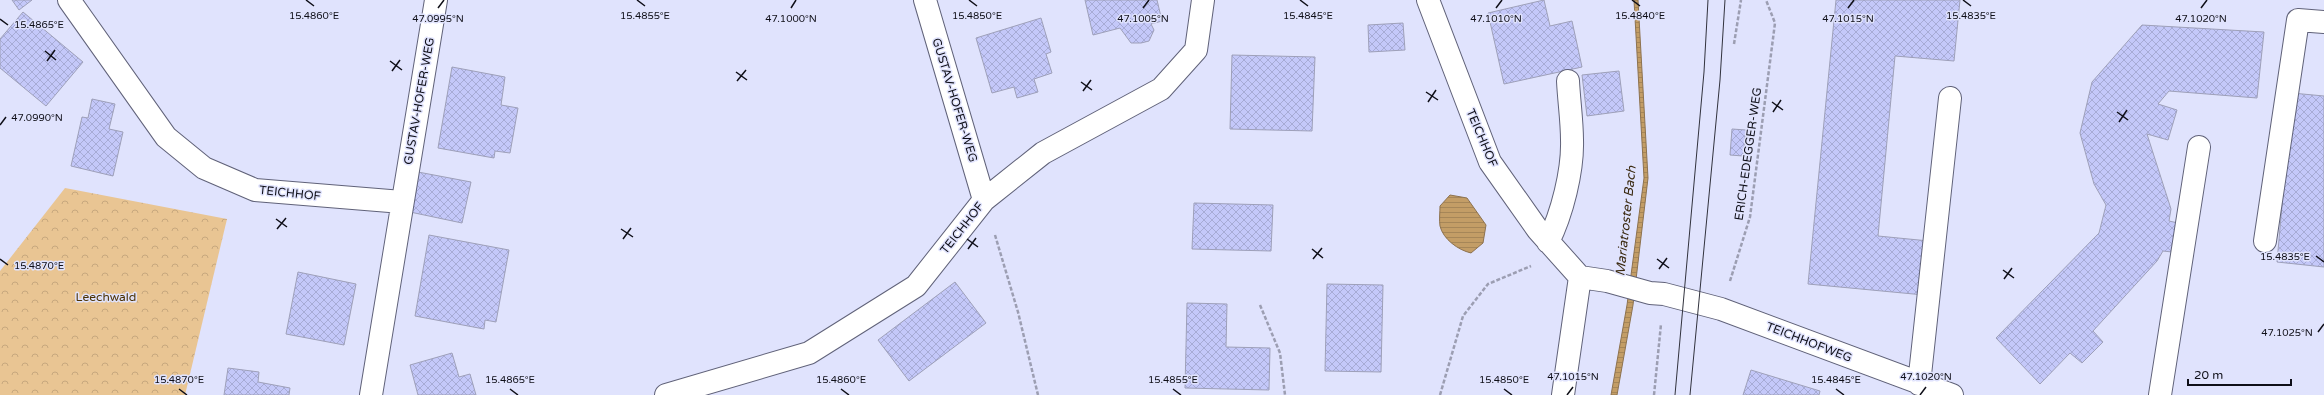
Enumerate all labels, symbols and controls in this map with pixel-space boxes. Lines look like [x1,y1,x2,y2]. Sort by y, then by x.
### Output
text: 15.4860°E [289,10,339,22]
text: 15.4855°E [620,10,670,22]
text: 15.4850°E [952,10,1002,22]
text: 15.4845°E [1283,10,1333,22]
text: 15.4840°E [1615,10,1665,22]
text: 15.4835°E [1946,10,1996,22]
text: 47.0995°N [412,13,464,25]
text: 47.1000°N [765,13,817,25]
text: 47.1005°N [1117,13,1169,25]
text: 47.1010°N [1470,13,1522,25]
text: 47.1015°N [1822,13,1874,25]
text: 47.1020°N [2175,13,2227,25]
text: 15.4865°E [14,19,64,31]
street label: GUSTAV-HOFER-WEG [401,36,437,166]
street label: GUSTAV-HOFER-WEG [929,36,981,164]
street label: ERICH-EDEGGER-WEG [1732,87,1764,221]
street label: TEICHHOF [1463,107,1501,169]
text: 47.0990°N [11,112,63,124]
water label: Mariatroster Bach [1612,164,1640,277]
street label: TEICHHOF [258,183,322,203]
street label: TEICHHOF [937,199,987,257]
text: 15.4835°E [2260,251,2310,263]
text: 15.4870°E [14,260,64,272]
park label: Leechwald [76,290,136,304]
street label: TEICHHOFWEG [1764,319,1854,365]
text: 47.1025°N [2261,327,2313,339]
scale bar [2188,361,2291,387]
text: 20 m [2194,368,2223,382]
text: 47.1015°N [1547,371,1599,383]
text: 47.1020°N [1900,371,1952,383]
text: 15.4870°E [154,374,204,386]
text: 15.4865°E [485,374,535,386]
text: 15.4860°E [816,374,866,386]
text: 15.4855°E [1148,374,1198,386]
text: 15.4850°E [1479,374,1529,386]
text: 15.4845°E [1811,374,1861,386]

